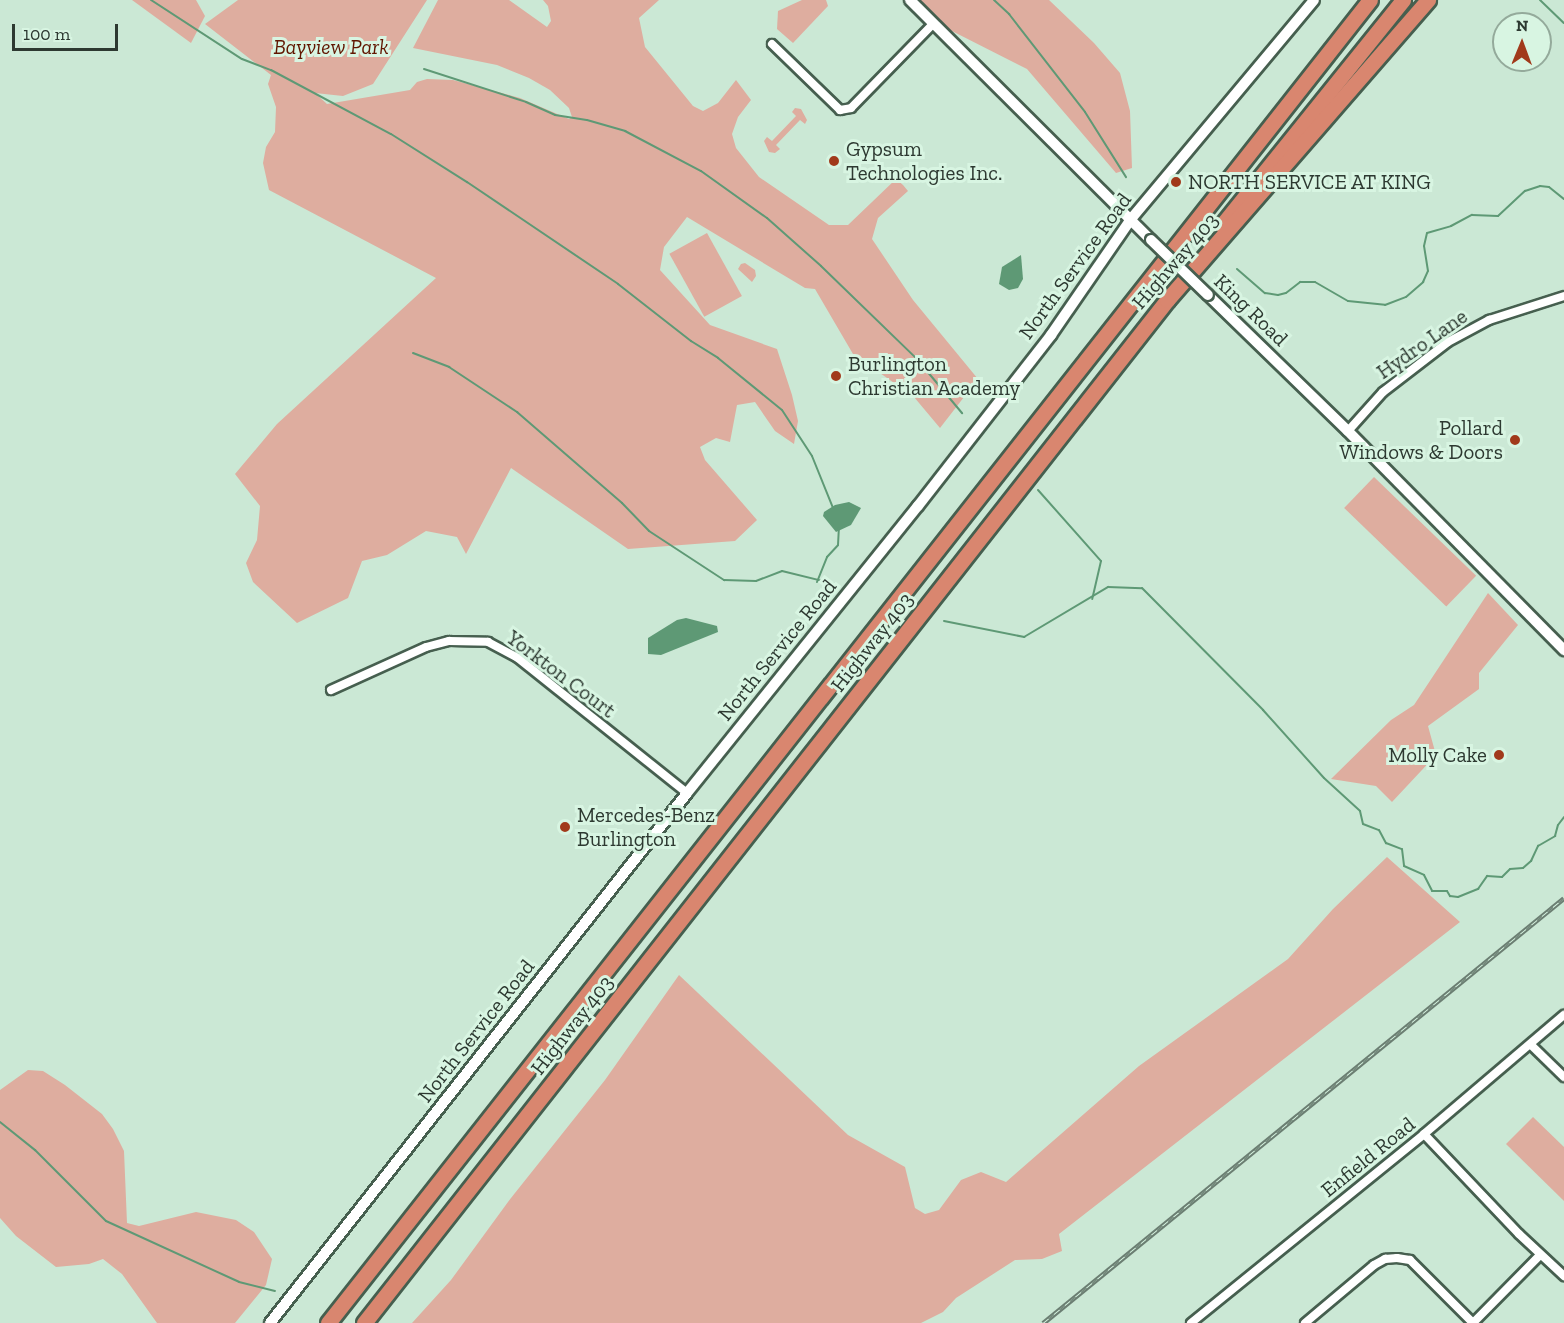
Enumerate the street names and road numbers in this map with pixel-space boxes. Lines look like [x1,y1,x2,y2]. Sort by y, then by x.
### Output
street label: North Service Road [1013,188,1137,344]
street label: Highway 403 [1126,208,1224,314]
street label: King Road [1209,269,1293,351]
street label: Hydro Lane [1372,304,1472,384]
street label: North Service Road [712,574,842,726]
street label: Highway 403 [825,587,919,697]
street label: Yorkton Court [502,625,620,723]
street label: North Service Road [412,954,540,1108]
street label: Highway 403 [525,970,619,1080]
street label: Enfield Road [1316,1112,1420,1202]

